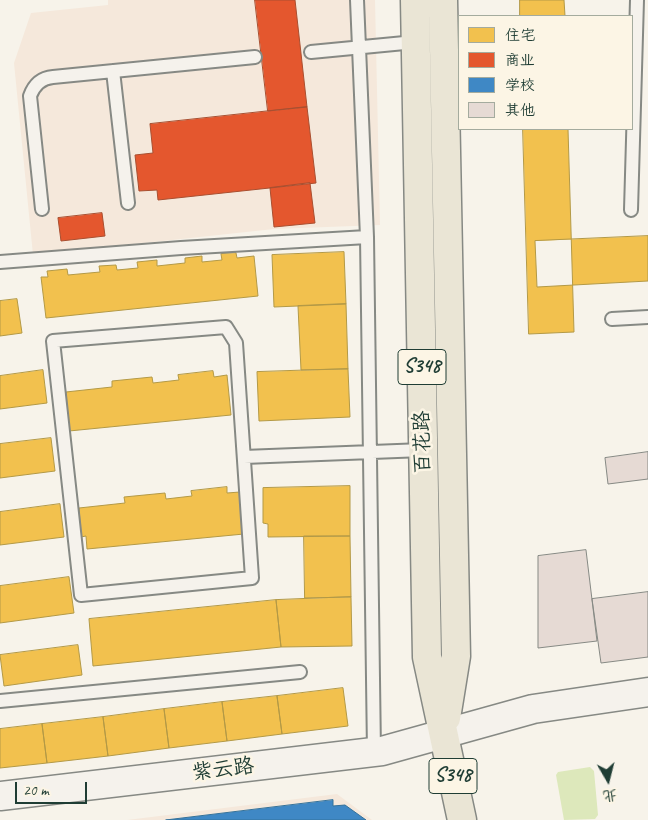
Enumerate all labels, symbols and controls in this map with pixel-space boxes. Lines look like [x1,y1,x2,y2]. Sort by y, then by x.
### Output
legend [458,15,633,130]
text: 住宅 [505,26,535,45]
text: 商业 [505,51,535,70]
text: 学校 [505,76,535,95]
text: 其他 [505,101,535,120]
road number: S348 [398,350,446,384]
street label: 百花路 [410,410,436,474]
street label: 紫云路 [190,754,256,786]
north arrow [583,755,633,805]
road number: S348 [429,758,477,794]
scale bar [18,772,90,804]
text: 20 m [23,781,49,800]
text: 北 [602,786,618,805]

